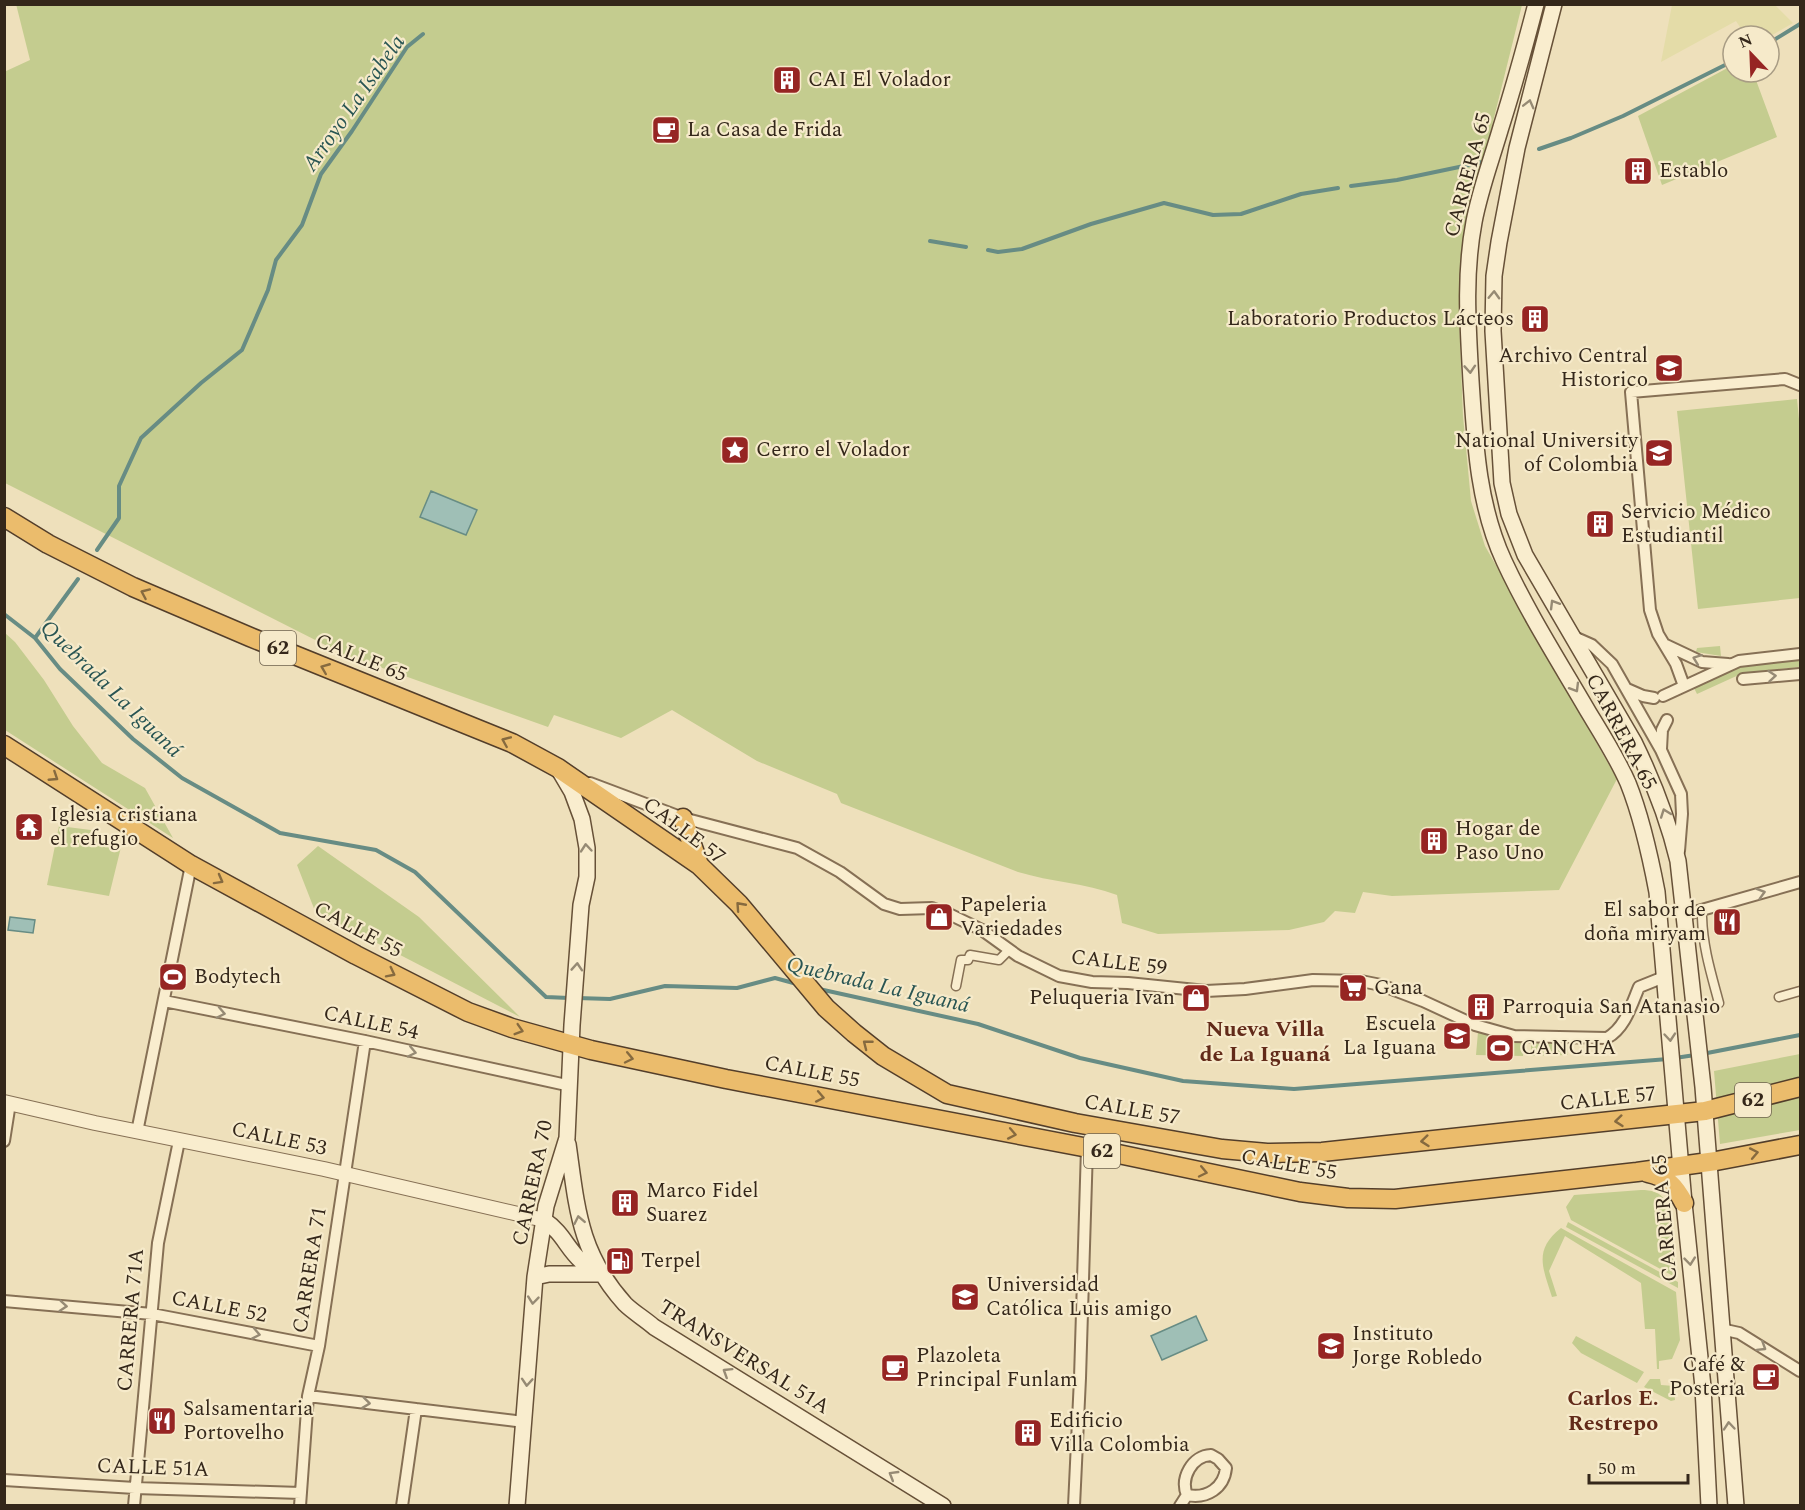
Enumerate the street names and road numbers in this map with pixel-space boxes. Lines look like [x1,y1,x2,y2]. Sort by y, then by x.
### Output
street label: CARRERA 65 [1436,109,1500,241]
street label: CALLE 65 [310,625,412,691]
road number: 62 [260,631,296,665]
street label: CARRERA 65 [1577,668,1665,796]
street label: CALLE 57 [636,789,732,873]
street label: CALLE 55 [308,893,408,967]
street label: CALLE 59 [1069,941,1169,985]
street label: CALLE 54 [320,997,422,1049]
street label: CALLE 55 [762,1047,862,1097]
street label: CALLE 57 [1558,1078,1658,1120]
road number: 62 [1735,1083,1771,1117]
street label: CALLE 57 [1082,1086,1182,1134]
street label: CALLE 53 [228,1113,330,1165]
street label: CARRERA 70 [504,1117,562,1249]
road number: 62 [1084,1134,1120,1168]
street label: CALLE 55 [1239,1141,1339,1189]
street label: CARRERA 65 [1643,1153,1687,1283]
street label: CARRERA 71 [284,1204,336,1336]
street label: CARRERA 71A [109,1247,153,1393]
street label: CALLE 52 [169,1282,269,1332]
street label: TRANSVERSAL 51A [652,1291,836,1423]
street label: CALLE 51A [96,1450,210,1486]

